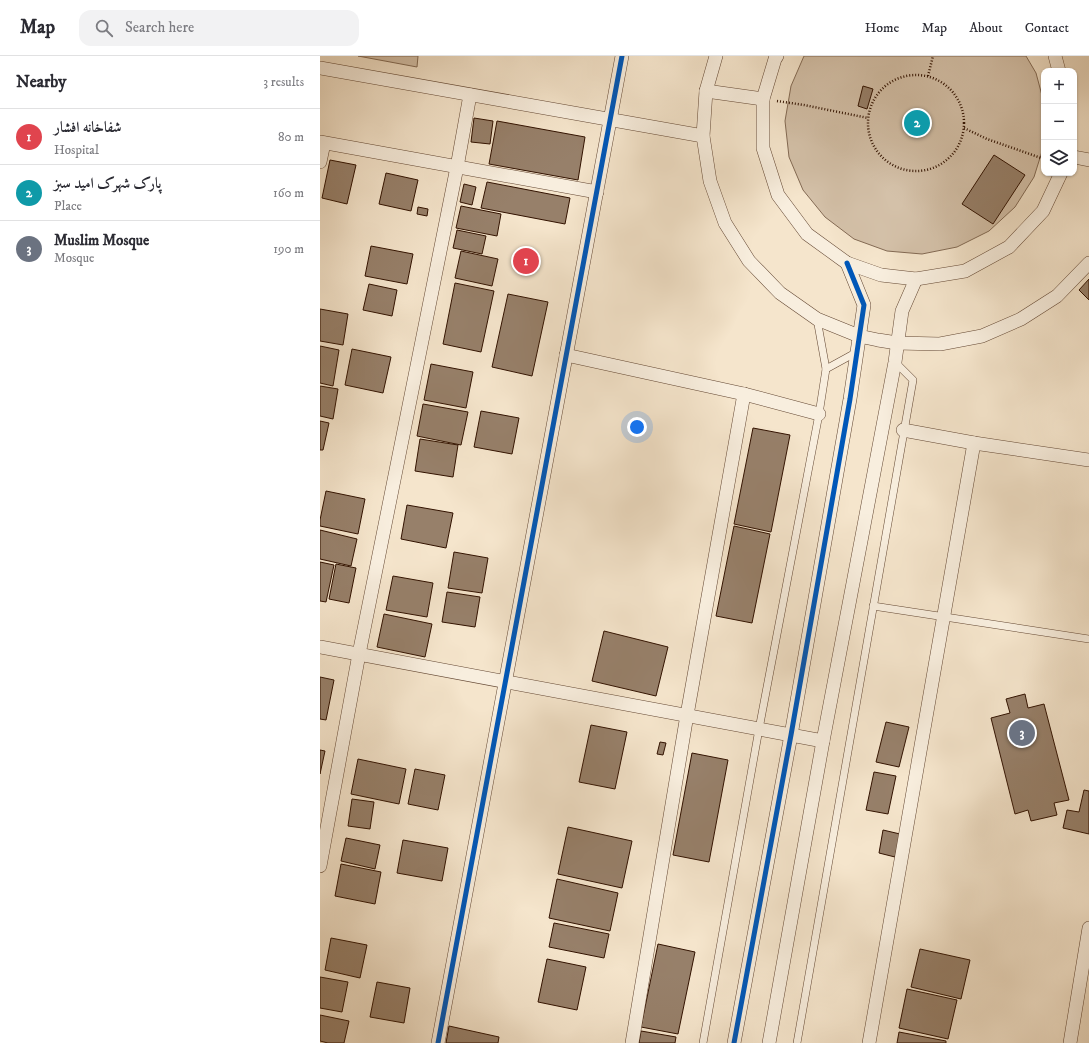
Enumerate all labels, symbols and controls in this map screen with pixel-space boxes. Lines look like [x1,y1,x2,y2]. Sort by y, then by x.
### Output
search box [79,10,359,46]
text: Map [20,16,55,39]
icon: search [93,17,115,39]
text: Search here [125,18,194,37]
text: Home [865,19,899,37]
text: Map [921,19,947,37]
text: About [969,19,1003,37]
text: Contact [1025,19,1069,37]
map controls [1041,68,1077,176]
button: + [1041,68,1077,104]
text: Nearby [16,71,66,93]
text: 3 results [263,74,304,90]
button: − [1041,104,1077,140]
pin: 2 [904,108,930,138]
text: شفاخانه افشار [54,118,122,137]
text: 1 [27,129,31,145]
text: 80 m [278,129,304,145]
button: layers [1041,140,1077,176]
text: Hospital [54,142,99,158]
text: پارک شهرک امید سبز [54,174,161,193]
text: 2 [26,185,32,201]
text: 160 m [273,185,304,201]
text: Place [54,198,82,214]
text: Muslim Mosque [54,231,149,250]
text: 3 [27,241,31,257]
text: 190 m [273,241,304,257]
pin: 1 [513,246,539,276]
text: Mosque [54,250,94,266]
your location [627,417,647,437]
pin: 3 [1009,718,1035,748]

